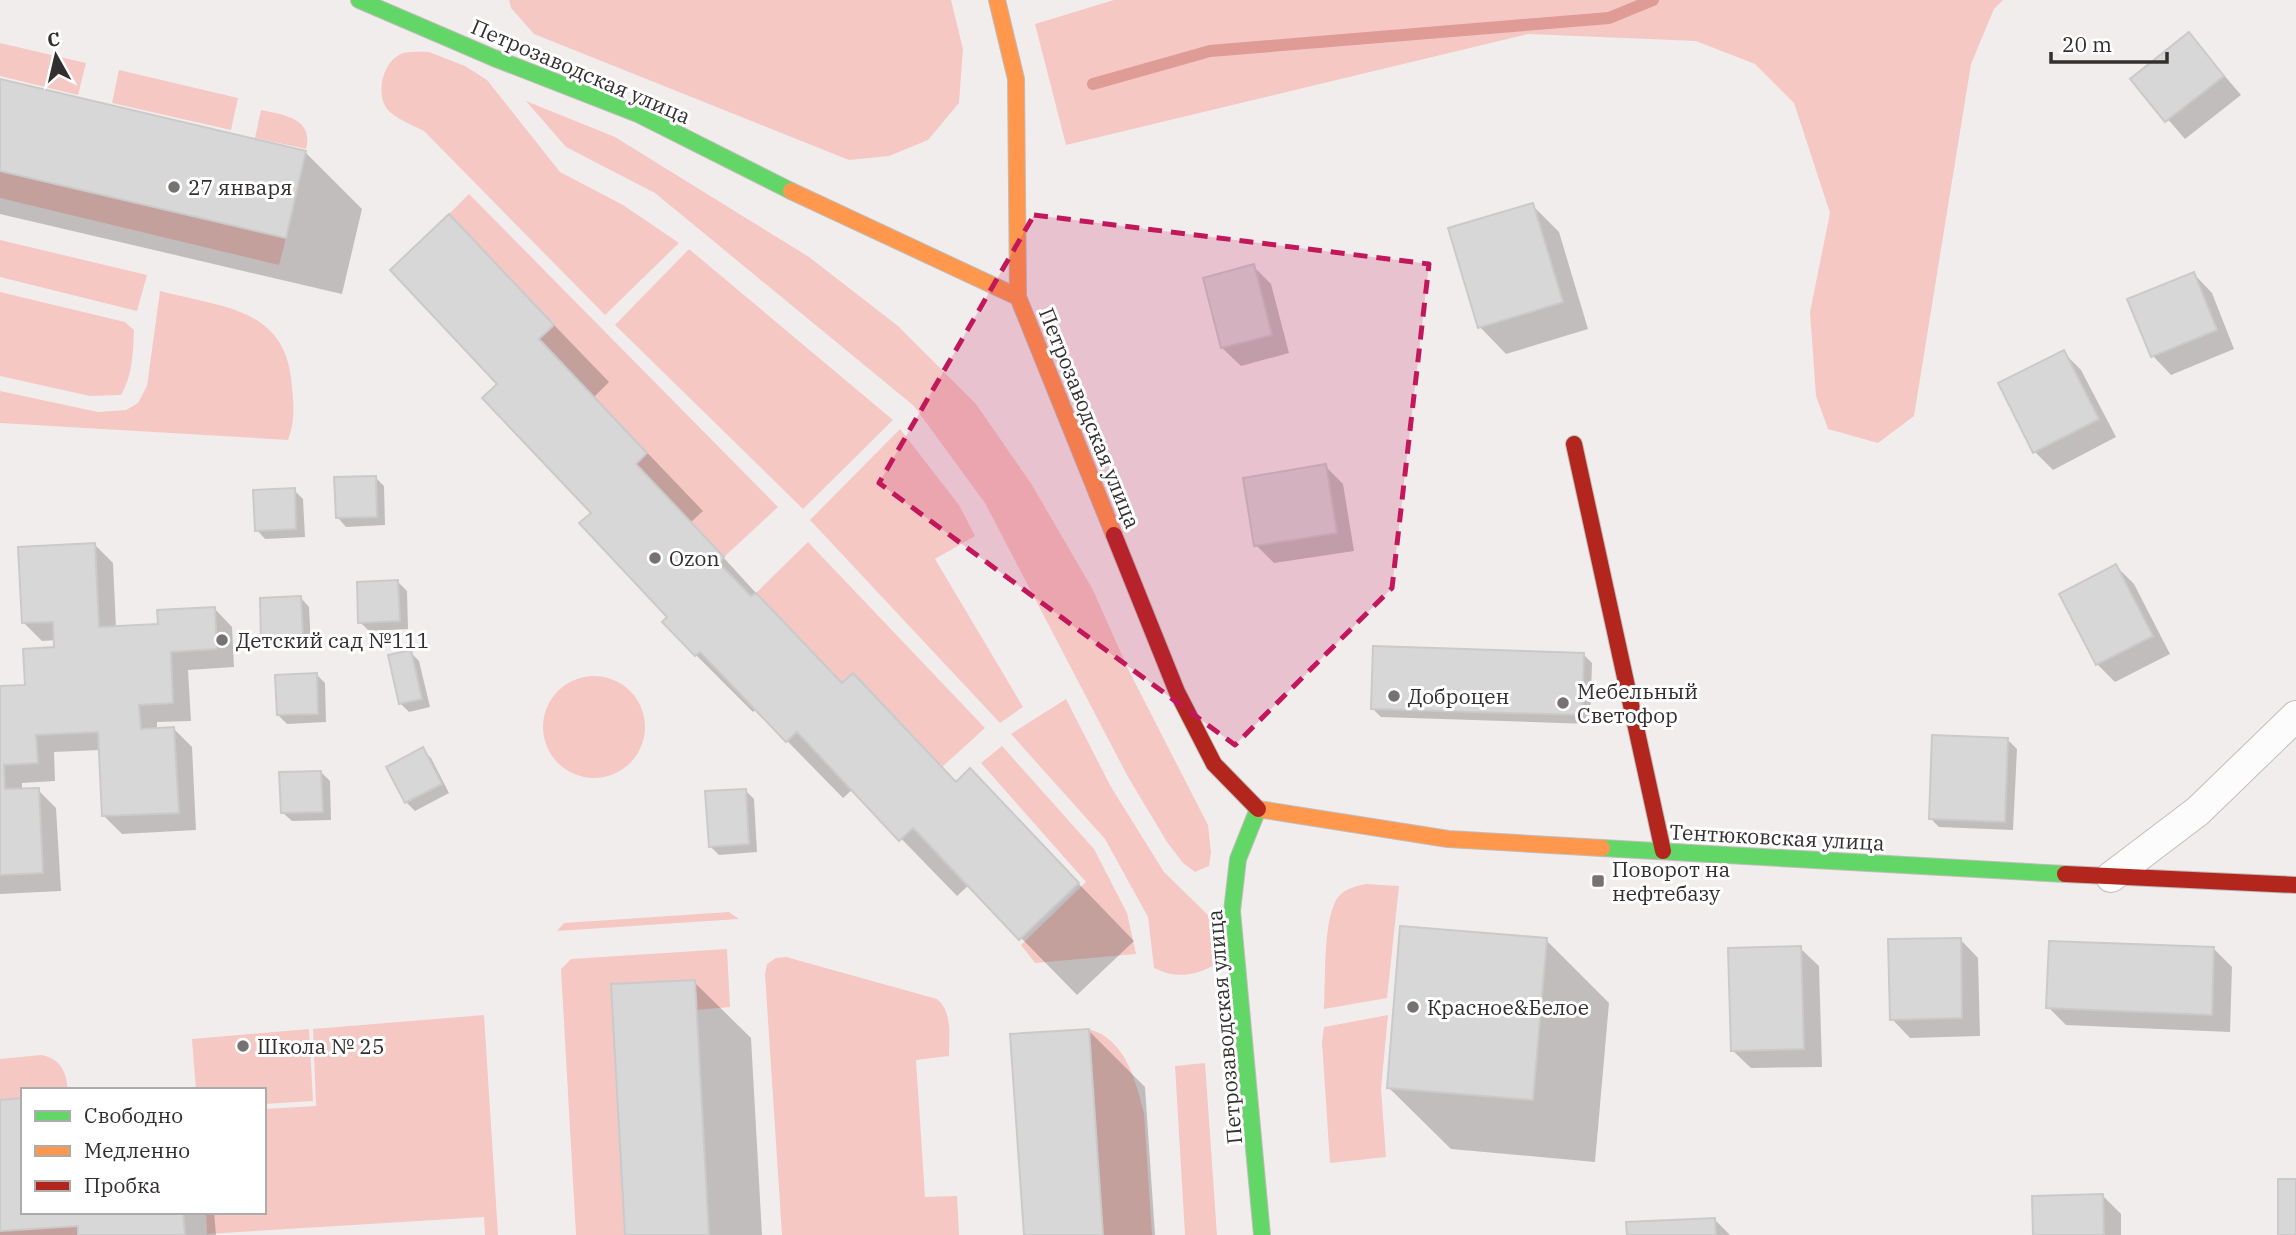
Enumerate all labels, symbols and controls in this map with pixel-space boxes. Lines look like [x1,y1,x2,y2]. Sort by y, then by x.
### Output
street label: Петрозаводская улица [467,12,695,130]
north arrow [21,21,91,91]
scale bar [2051,21,2166,65]
text: С [46,26,62,52]
text: 20 m [2062,30,2112,58]
place label: 27 января [188,173,292,201]
marker: 27 января [166,179,182,195]
street label: Петрозаводская улица [1033,304,1147,532]
place label: Ozon [669,544,720,572]
marker: Ozon [647,550,663,566]
place label: Детский сад №111 [236,626,429,654]
marker: Детский сад №111 [214,632,230,648]
place label: Мебельный Светофор [1577,677,1698,729]
place label: Доброцен [1408,682,1509,710]
marker: Доброцен [1386,688,1402,704]
marker: Мебельный Светофор [1555,695,1571,711]
street label: Тентюковская улица [1669,817,1885,857]
place label: Поворот на нефтебазу [1612,855,1730,907]
marker: Поворот на нефтебазу [1590,873,1606,889]
street label: Петрозаводская улица [1200,909,1248,1145]
place label: Красное&Белое [1427,993,1589,1021]
marker: Красное&Белое [1405,999,1421,1015]
place label: Школа № 25 [257,1032,385,1060]
marker: Школа № 25 [235,1038,251,1054]
legend [21,1088,266,1214]
text: Свободно [84,1101,183,1129]
text: Медленно [84,1136,190,1164]
text: Пробка [84,1171,161,1199]

